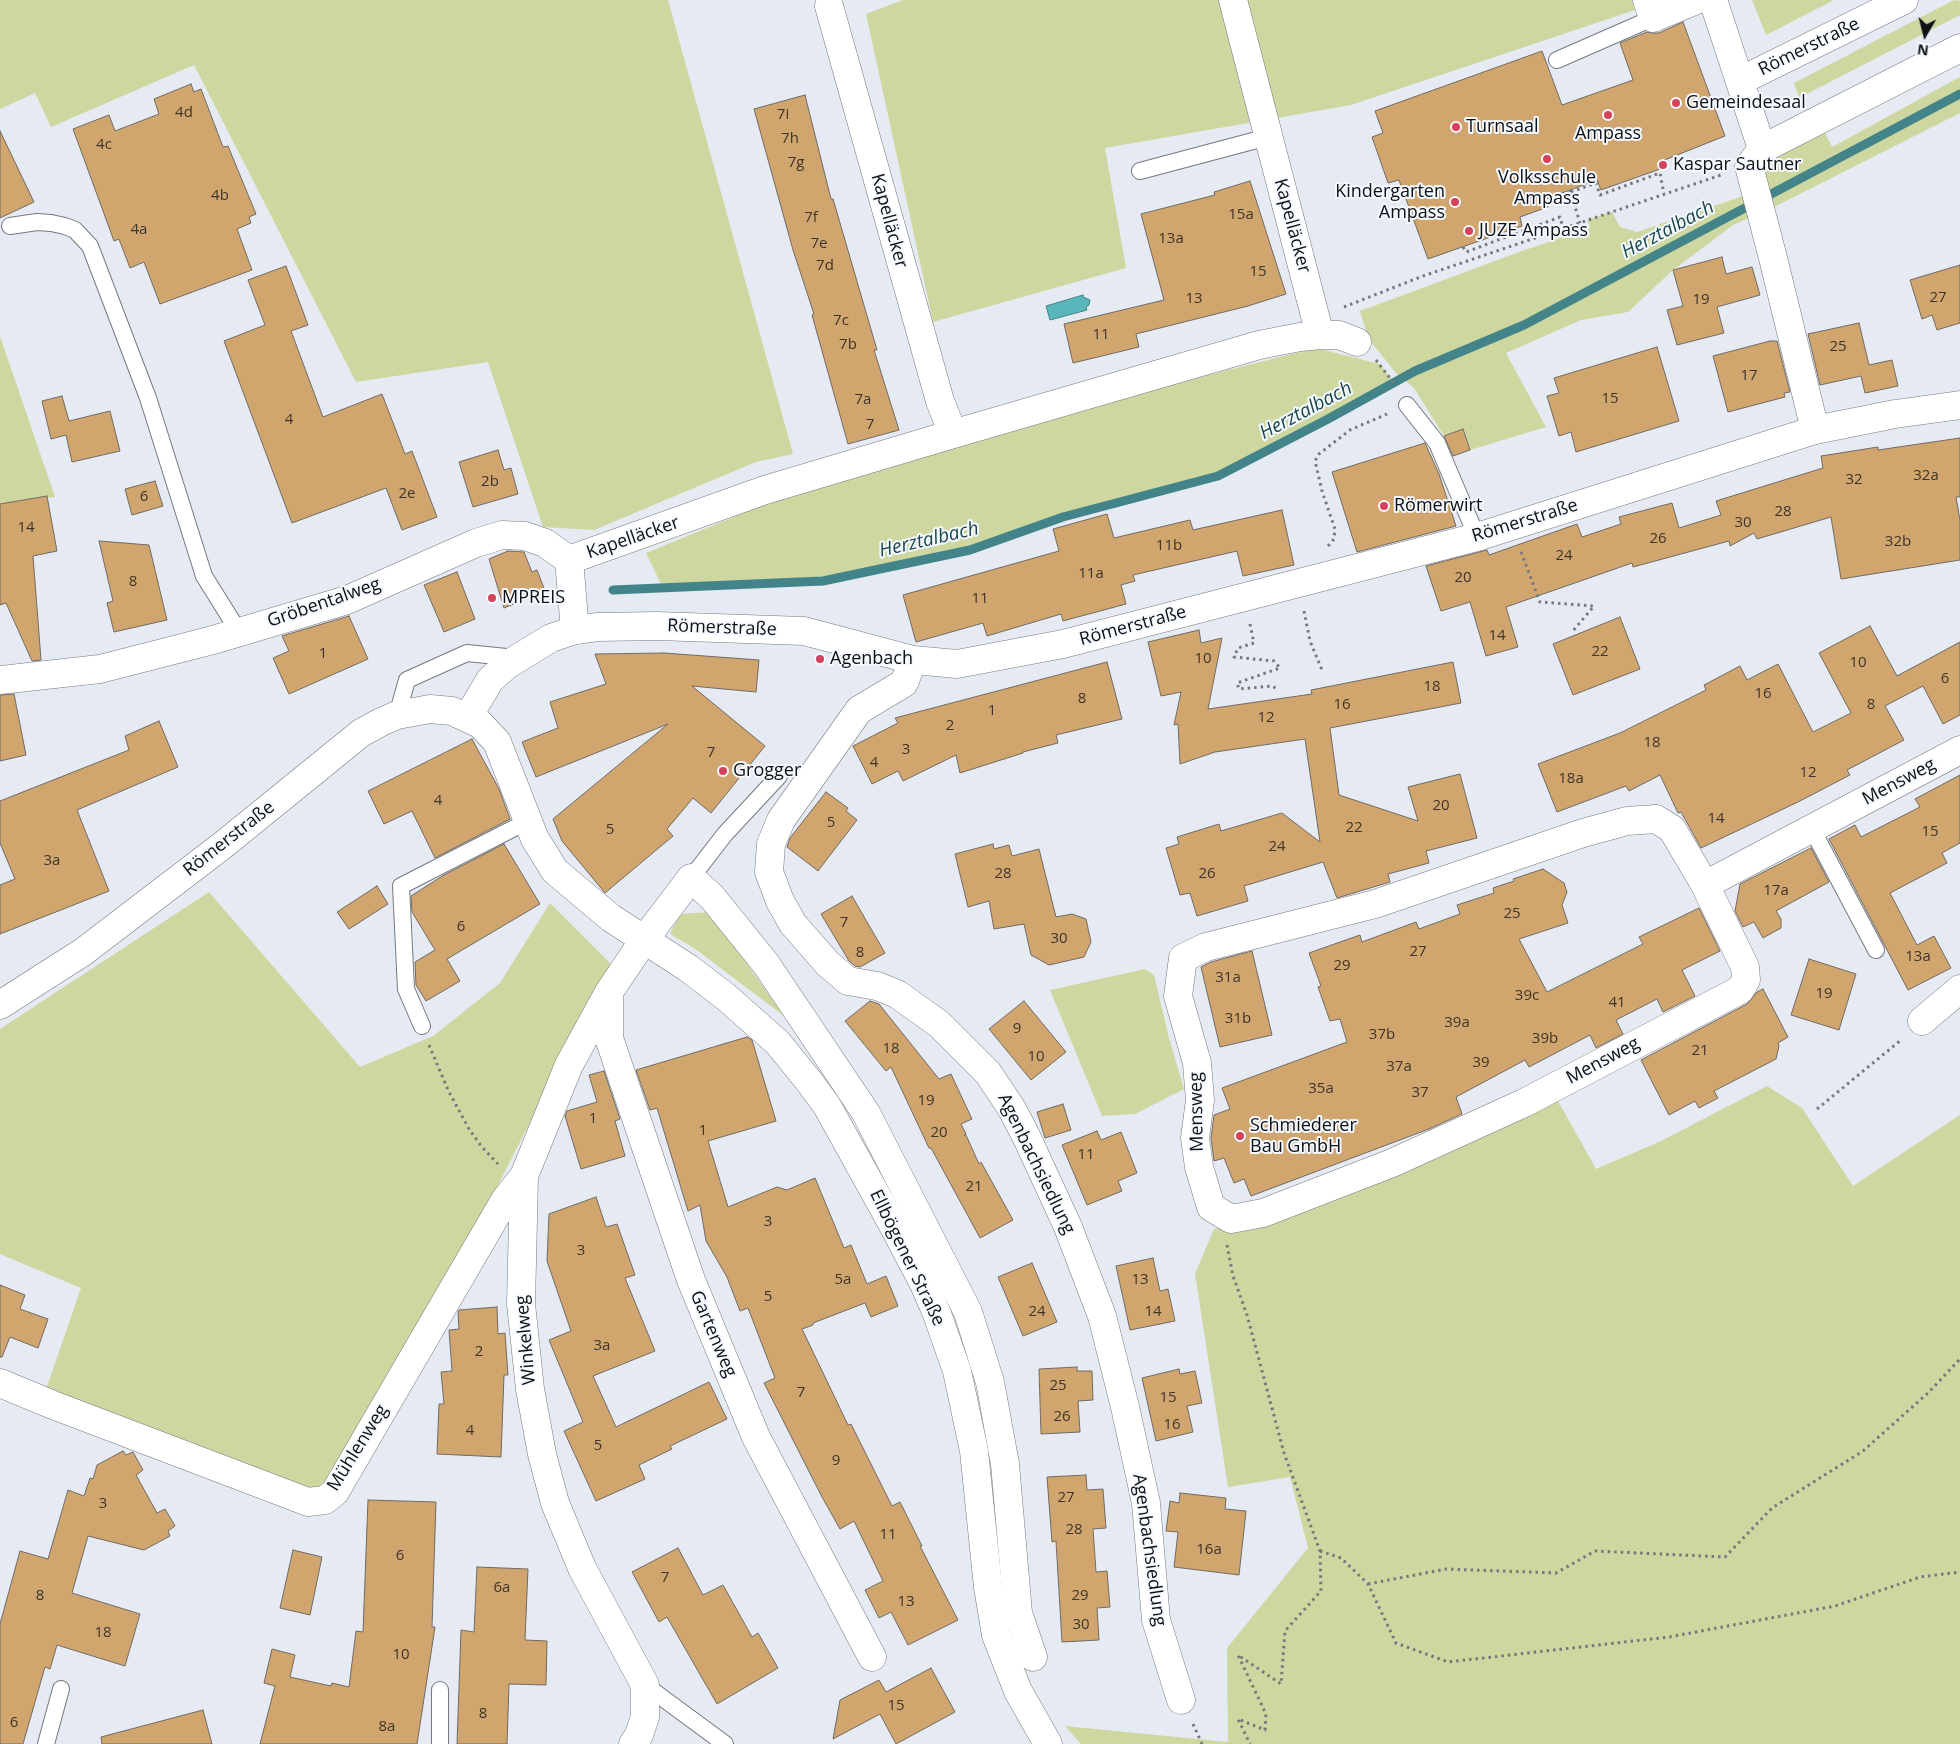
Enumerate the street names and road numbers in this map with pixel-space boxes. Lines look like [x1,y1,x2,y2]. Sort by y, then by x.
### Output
street label: Römerstraße [1755,13,1863,81]
street label: Kapelläcker [866,171,912,271]
street label: Kapelläcker [1269,176,1315,276]
street label: Römerstraße [1469,495,1581,547]
street label: Kapelläcker [584,512,682,564]
street label: Gröbentalweg [265,574,383,632]
street label: Römerstraße [1077,601,1189,651]
street label: Römerstraße [667,615,777,641]
street label: Mensweg [1859,754,1939,810]
street label: Römerstraße [179,797,279,881]
street label: Mensweg [1563,1033,1643,1089]
street label: Mensweg [1186,1072,1208,1152]
street label: Agenbachsiedlung [993,1090,1079,1238]
street label: Ellbögener Straße [865,1186,949,1330]
street label: Gartenweg [685,1288,741,1380]
street label: Winkelweg [511,1294,541,1386]
street label: Mühlenweg [323,1401,393,1495]
street label: Agenbachsiedlung [1128,1472,1170,1628]

